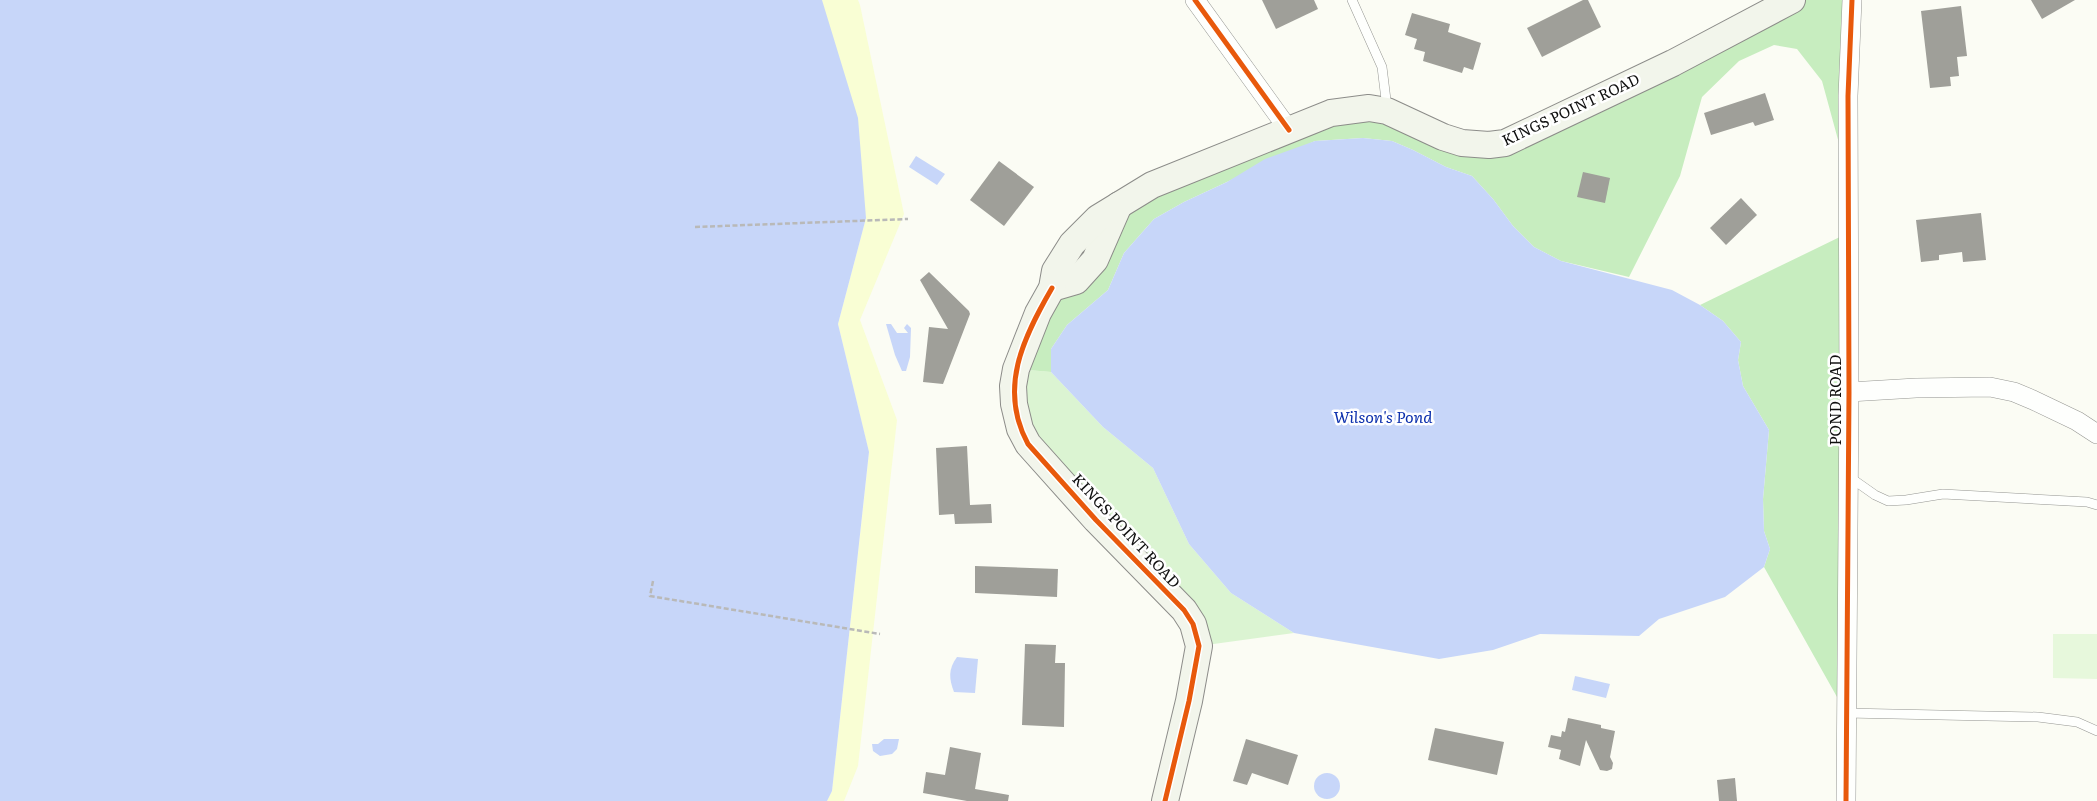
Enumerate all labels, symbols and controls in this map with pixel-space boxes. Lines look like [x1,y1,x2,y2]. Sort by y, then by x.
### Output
street label: KINGS POINT ROAD [1498,67,1643,151]
street label: POND ROAD [1823,355,1846,445]
water label: Wilson's Pond [1334,404,1433,428]
street label: KINGS POINT ROAD [1068,467,1187,593]

